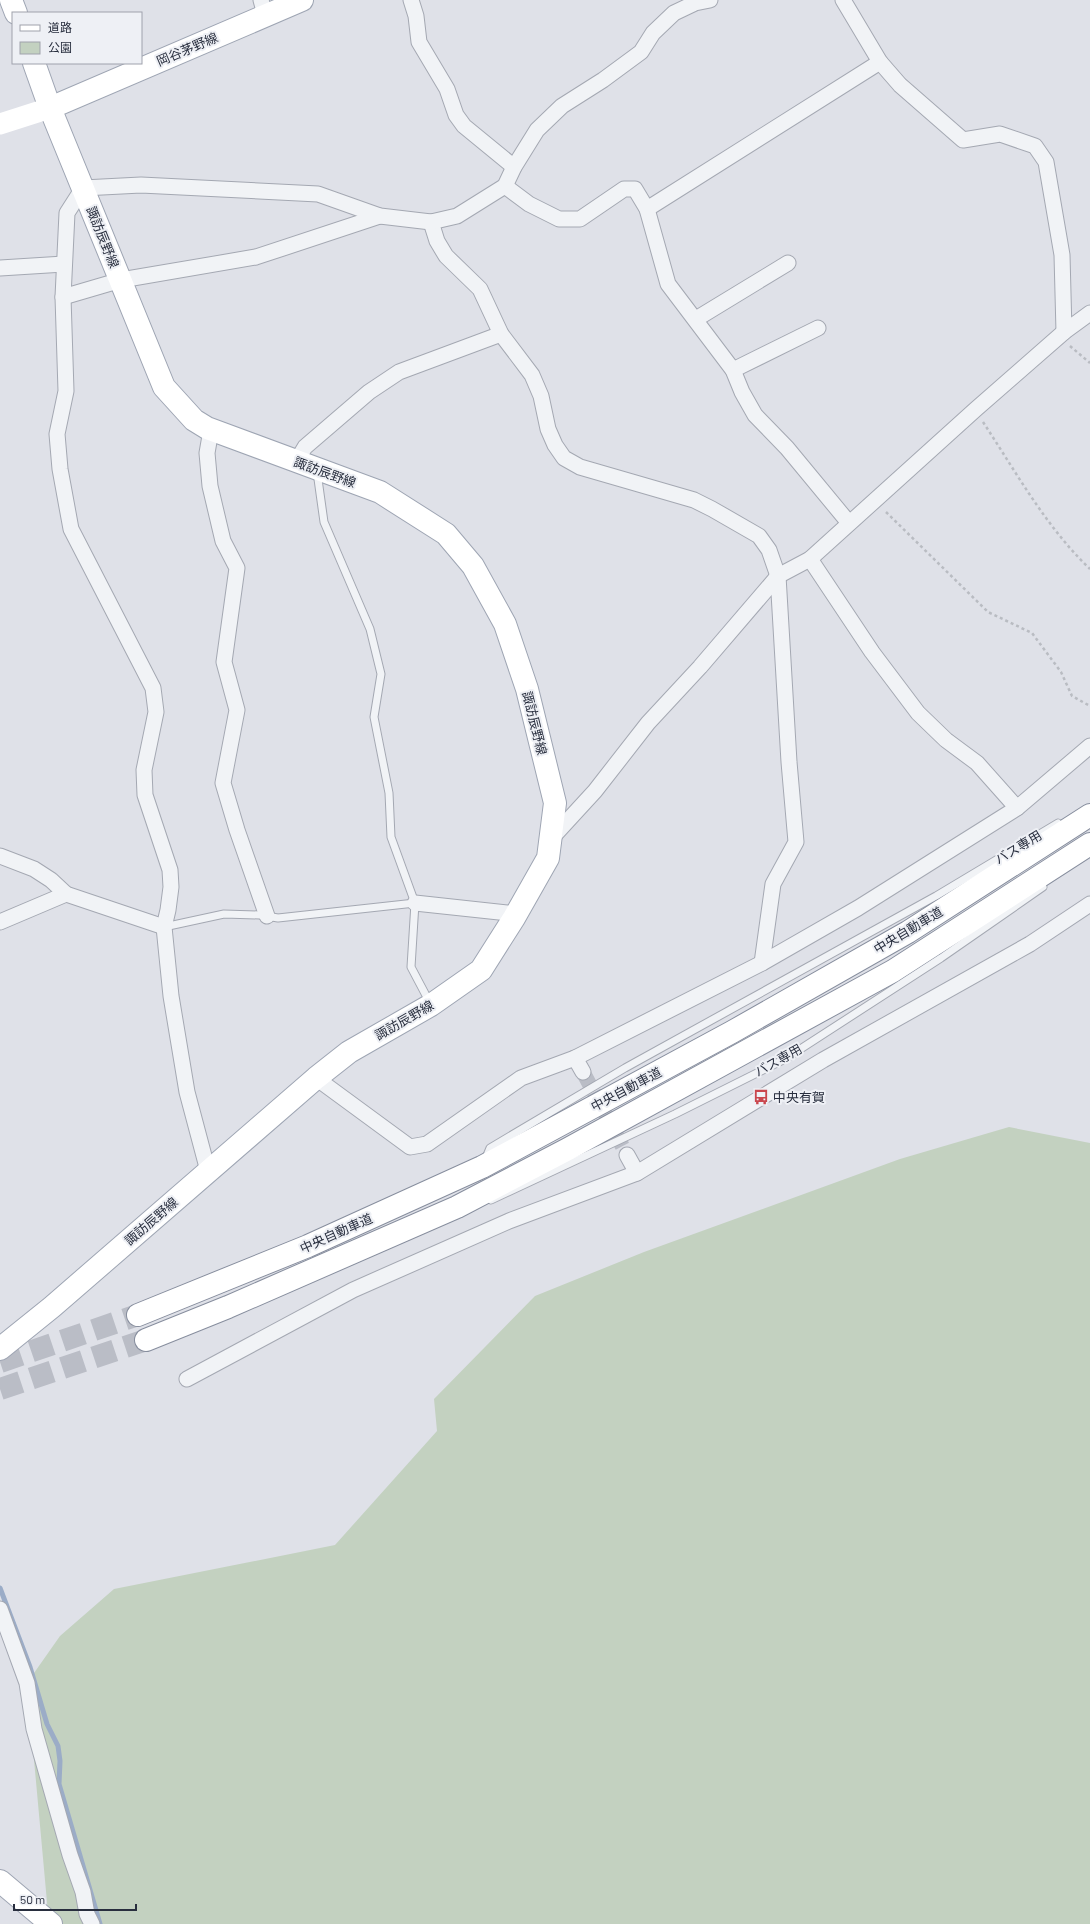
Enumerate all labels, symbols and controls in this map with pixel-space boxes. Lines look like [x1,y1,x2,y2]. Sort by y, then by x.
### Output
legend [12,12,142,64]
text: 道路 [48,20,72,34]
street label: 岡谷茅野線 [154,29,220,69]
text: 公園 [48,40,72,54]
street label: 諏訪辰野線 [83,204,123,270]
street label: 諏訪辰野線 [292,453,358,491]
street label: 諏訪辰野線 [519,690,551,756]
street label: バス専用 [992,827,1044,867]
street label: 中央自動車道 [870,903,946,957]
street label: 諏訪辰野線 [372,997,436,1043]
street label: バス専用 [751,1040,805,1080]
street label: 中央自動車道 [588,1064,664,1114]
bus stop icon: 中央有賀 [752,1088,770,1106]
place label: 中央有賀 [773,1089,825,1105]
street label: 諏訪辰野線 [121,1194,181,1248]
street label: 中央自動車道 [297,1210,375,1256]
scale bar [14,1886,136,1912]
text: 50 m [20,1892,45,1906]

